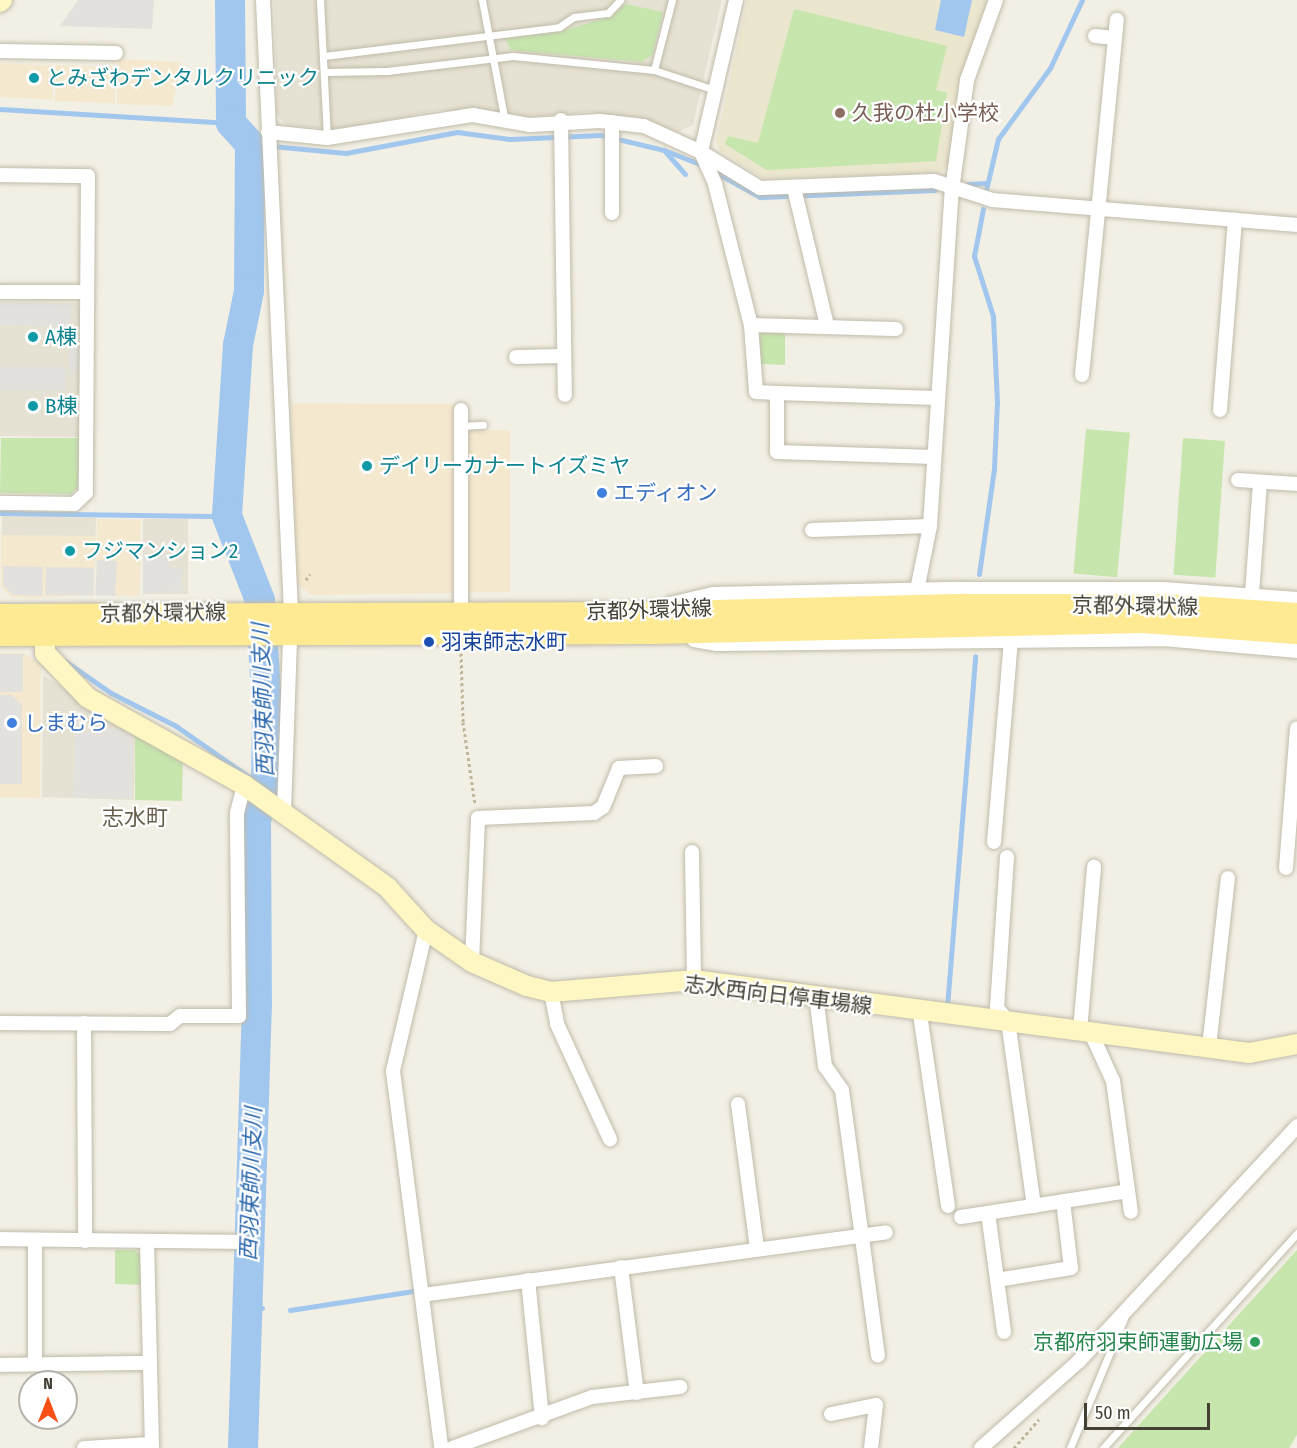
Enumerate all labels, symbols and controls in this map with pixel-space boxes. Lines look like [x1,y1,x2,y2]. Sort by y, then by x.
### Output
place label: とみざわデンタルクリニック [46,65,319,91]
marker: とみざわデンタルクリニック [27,71,41,85]
place label: 久我の杜小学校 [852,100,999,126]
marker: 久我の杜小学校 [833,106,847,120]
place label: A棟 [45,324,77,350]
marker: A棟 [26,330,40,344]
place label: B棟 [45,393,77,419]
marker: B棟 [26,399,40,413]
place label: デイリーカナートイズミヤ [379,453,631,479]
marker: デイリーカナートイズミヤ [360,459,374,473]
place label: エディオン [614,480,719,506]
marker: エディオン [595,486,609,500]
place label: フジマンション2 [82,538,238,564]
marker: フジマンション2 [63,544,77,558]
street label: 京都外環状線 [1072,592,1198,620]
street label: 京都外環状線 [586,595,712,625]
street label: 京都外環状線 [100,599,226,627]
water label: 西羽束師川支川 [247,623,279,777]
place label: 羽束師志水町 [441,629,567,655]
marker: 羽束師志水町 [422,635,436,649]
place label: しまむら [24,710,108,736]
marker: しまむら [5,716,19,730]
district label: 志水町 [102,805,168,831]
street label: 志水西向日停車場線 [683,971,873,1019]
water label: 西羽束師川支川 [235,1107,267,1261]
place label: 京都府羽束師運動広場 [1033,1329,1243,1355]
marker: 京都府羽束師運動広場 [1248,1335,1262,1349]
north arrow [18,1370,78,1430]
text: N [43,1374,53,1393]
scale bar [1087,1391,1213,1429]
text: 50 m [1095,1402,1131,1424]

